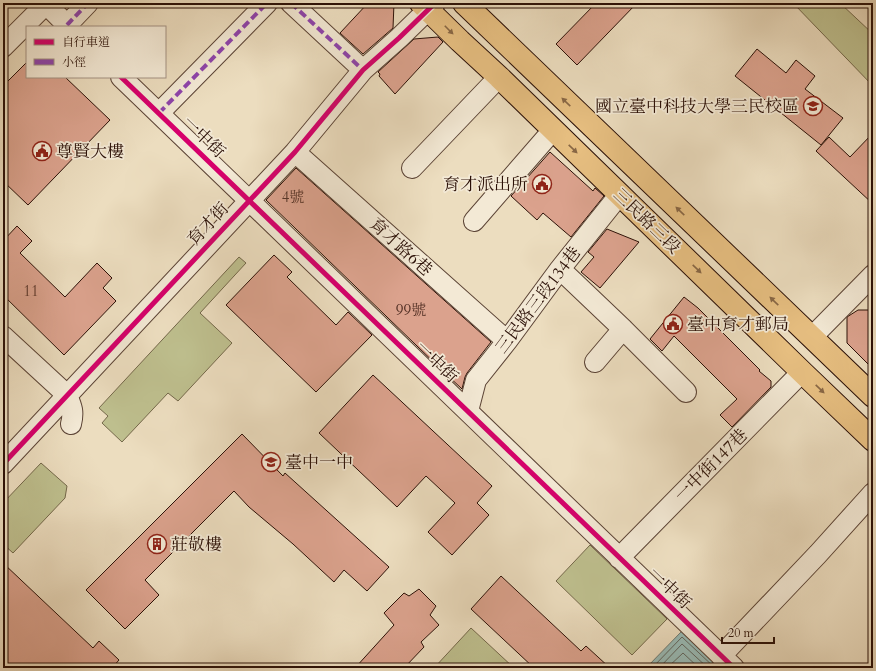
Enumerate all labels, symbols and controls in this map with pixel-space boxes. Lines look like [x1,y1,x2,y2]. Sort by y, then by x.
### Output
one-way arrow [444,25,454,35]
legend [26,26,166,78]
text: 自行車道 [62,34,110,50]
text: 小徑 [62,54,86,70]
place label: 國立臺中科技大學三民校區 [595,95,799,118]
school or university icon: 國立臺中科技大學三民校區 [802,95,824,117]
one-way arrow [561,97,571,107]
street label: 一中街 [178,111,230,163]
public building icon: 尊賢大樓 [31,140,53,162]
place label: 尊賢大樓 [56,140,124,163]
one-way arrow [568,144,578,154]
place label: 育才派出所 [443,173,528,196]
public building icon: 育才派出所 [531,173,553,195]
street label: 三民路三段 [608,183,686,259]
house number: 4號 [282,187,304,207]
street label: 育才街 [182,198,234,250]
one-way arrow [675,206,685,216]
street label: 育才路6巷 [365,213,437,281]
street label: 三民路三段134巷 [490,242,586,358]
one-way arrow [692,264,702,274]
house number: 11 [23,281,39,301]
one-way arrow [769,296,779,306]
house number: 99號 [396,300,426,320]
public building icon: 臺中育才郵局 [662,313,684,335]
place label: 臺中育才郵局 [687,313,789,336]
street label: 一中街 [411,336,463,388]
one-way arrow [815,384,825,394]
street label: 一中街147巷 [670,424,752,506]
school or university icon: 臺中一中 [260,451,282,473]
place label: 臺中一中 [285,451,353,474]
building icon: 莊敬樓 [146,533,168,555]
place label: 莊敬樓 [171,533,222,556]
street label: 一中街 [644,562,696,614]
scale bar [722,619,774,645]
text: 20 m [728,625,755,641]

